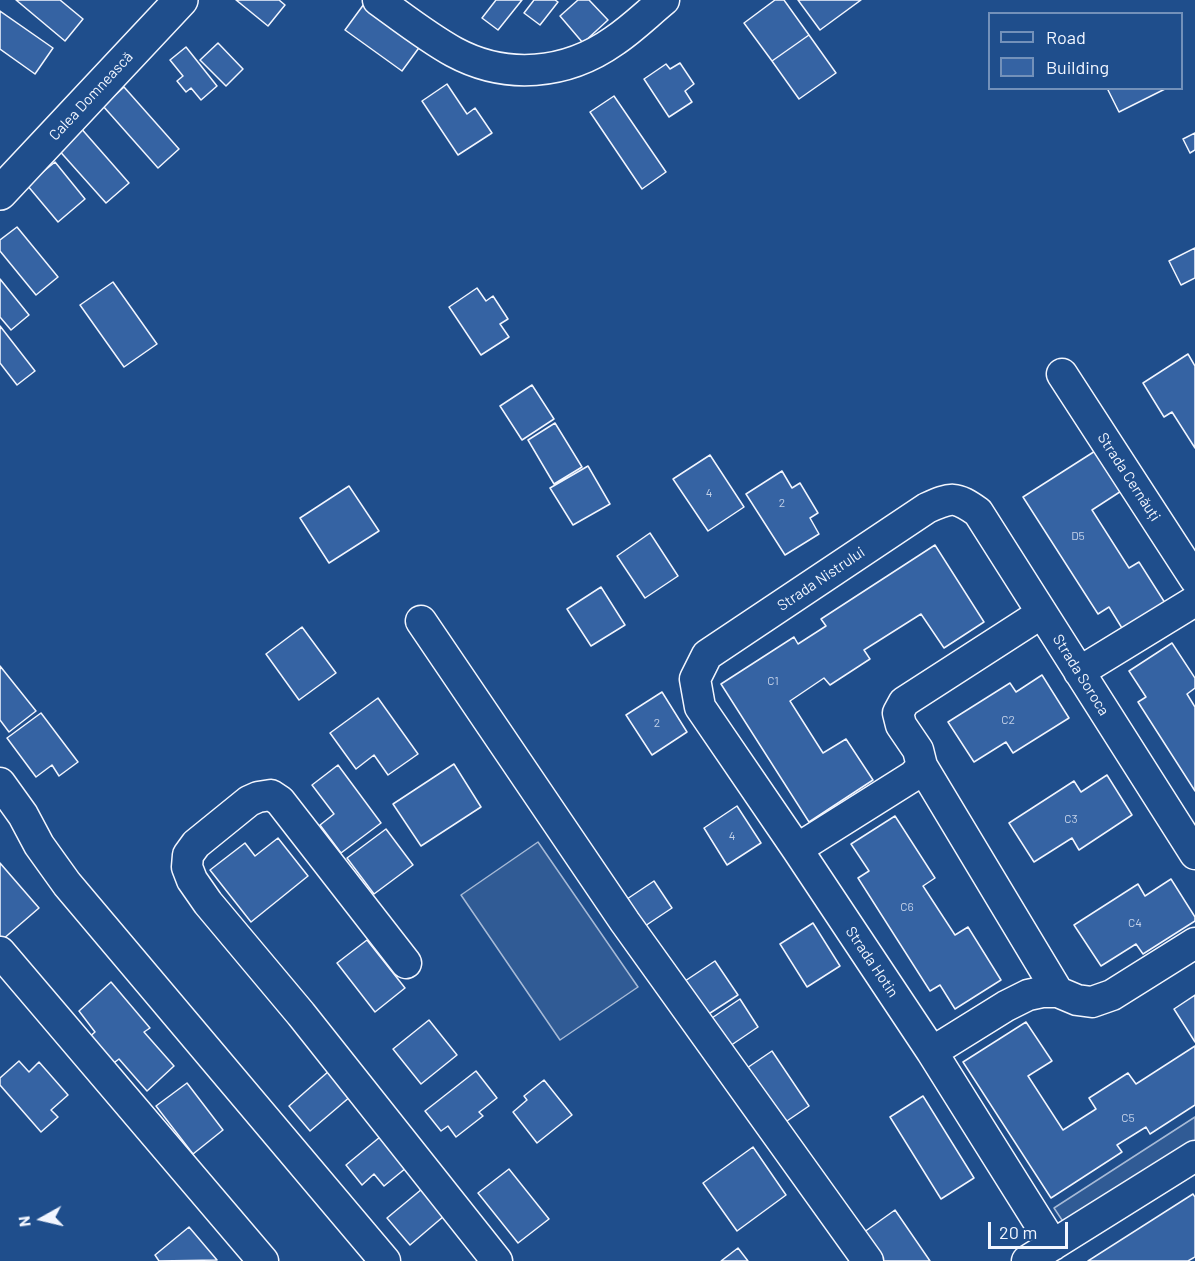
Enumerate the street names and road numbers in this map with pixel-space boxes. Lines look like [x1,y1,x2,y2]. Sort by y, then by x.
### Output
street label: Calea Domnească [45,48,137,144]
street label: Strada Cernăuți [1094,429,1164,525]
street label: Strada Nistrului [774,543,868,615]
street label: Strada Soroca [1049,631,1113,719]
street label: Strada Hotin [842,923,902,1001]

